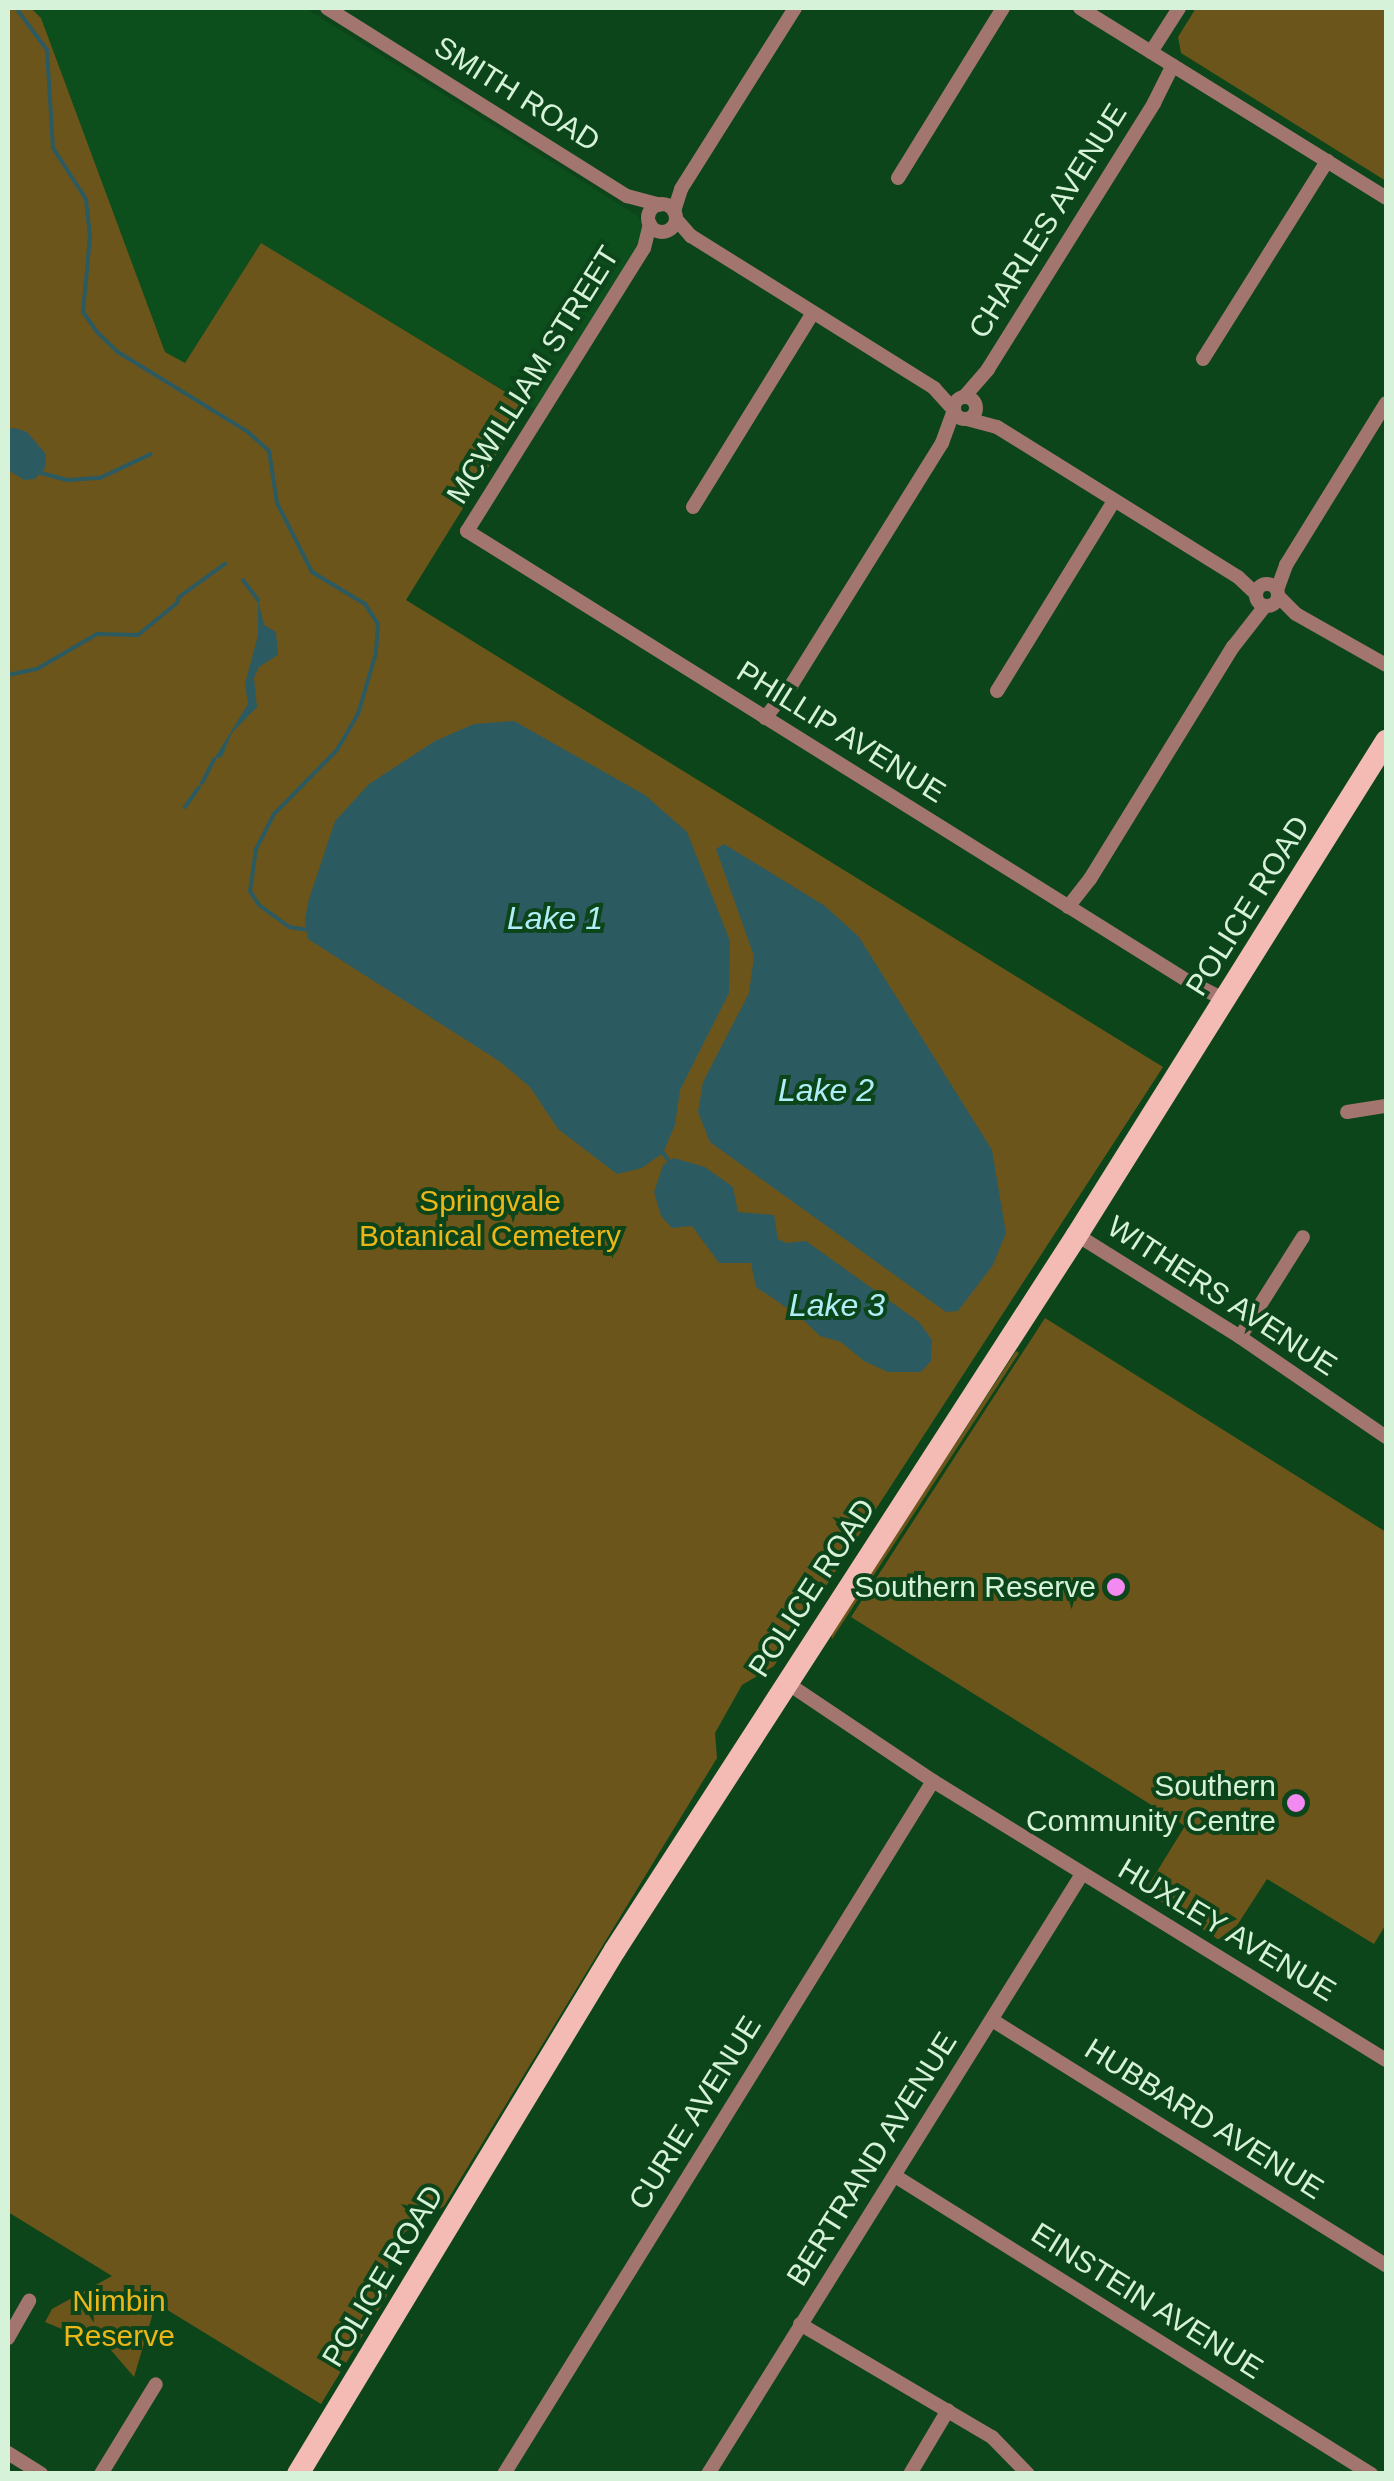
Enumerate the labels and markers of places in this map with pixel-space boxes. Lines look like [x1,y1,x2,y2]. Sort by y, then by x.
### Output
place label: Southern Reserve [854,1569,1096,1605]
marker: Southern Reserve [1105,1576,1127,1598]
place label: Southern Community Centre [1026,1768,1276,1838]
marker: Southern Community Centre [1285,1792,1307,1814]

